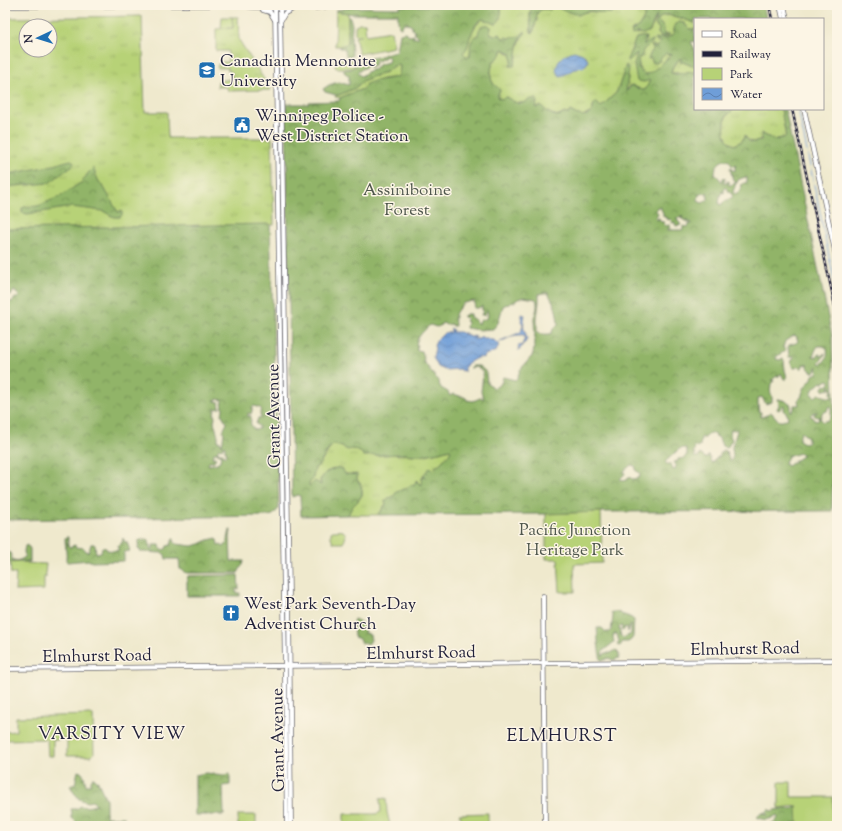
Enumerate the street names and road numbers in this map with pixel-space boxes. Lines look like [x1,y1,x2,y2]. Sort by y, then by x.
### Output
street label: Grant Avenue [262,364,288,468]
street label: Elmhurst Road [690,637,800,663]
street label: Elmhurst Road [366,641,476,667]
street label: Elmhurst Road [42,644,152,670]
street label: Grant Avenue [266,688,292,792]

